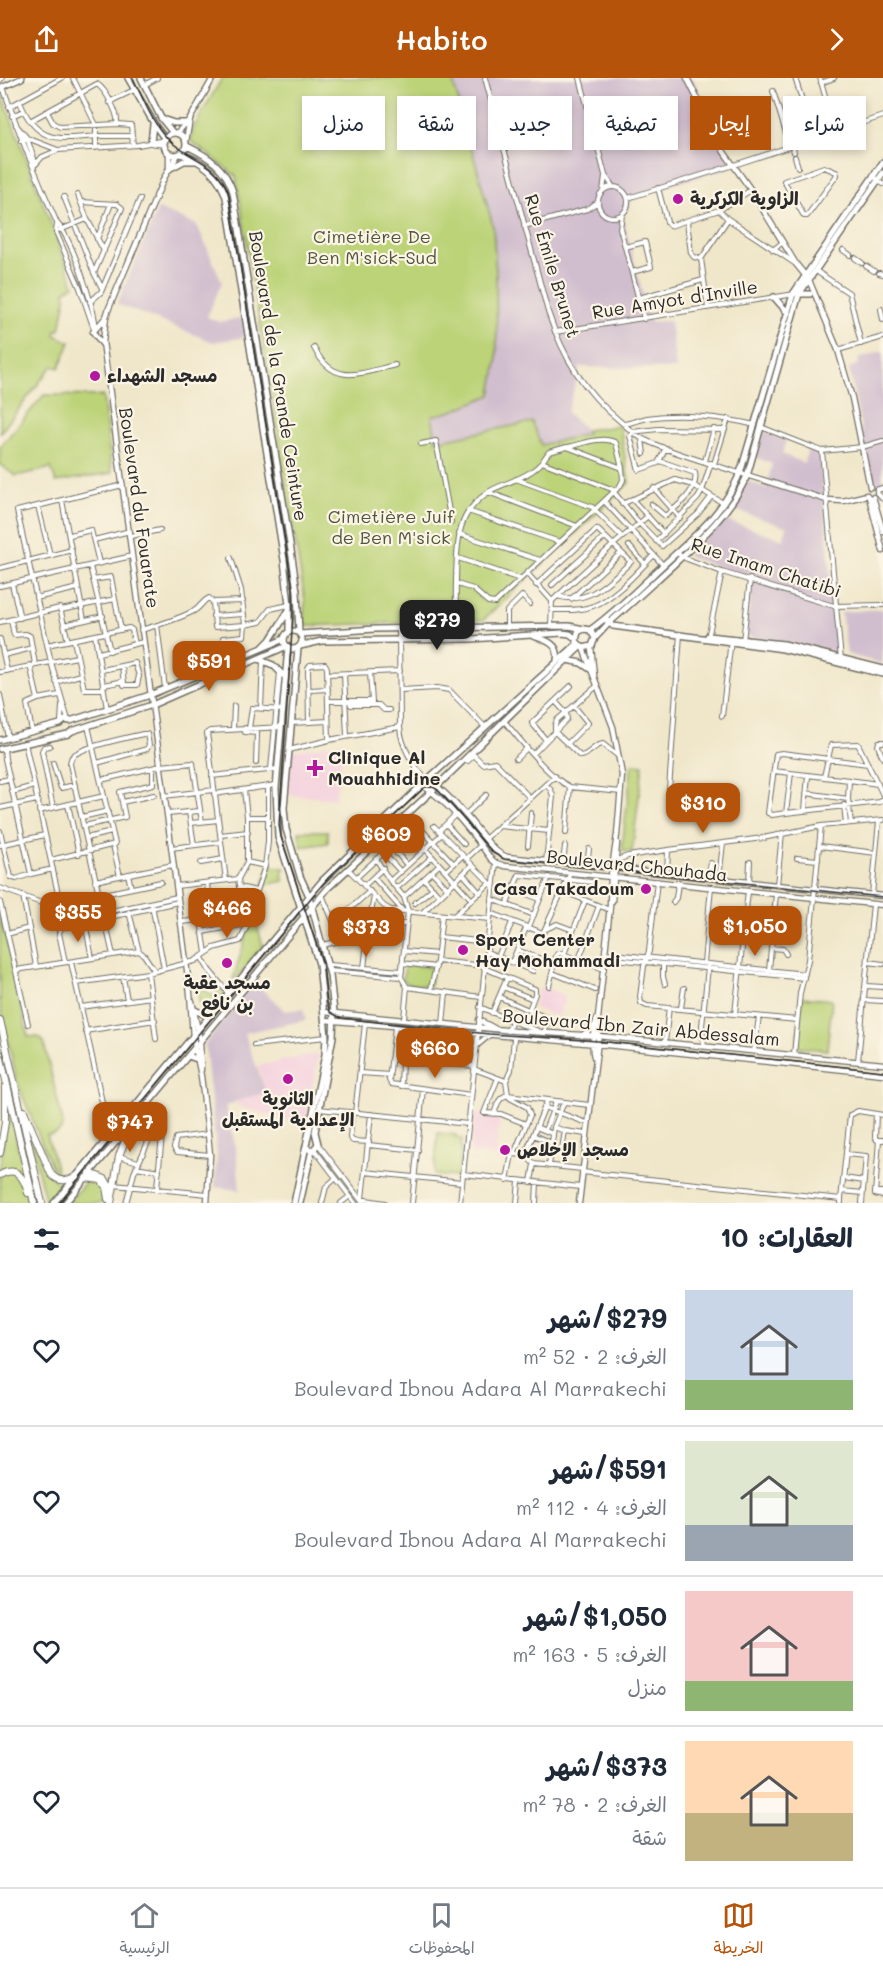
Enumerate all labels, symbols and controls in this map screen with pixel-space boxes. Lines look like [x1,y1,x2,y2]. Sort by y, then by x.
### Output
text: Habito [396,22,487,57]
icon: share [30,23,63,56]
icon: forward [820,23,853,56]
chip: منزل [302,96,385,150]
chip: شقة [397,96,476,150]
chip: جديد [488,96,572,150]
chip: تصفية [584,96,678,150]
chip: إيجار [690,96,771,150]
chip: شراء [783,96,866,150]
place label: الزاوية الكركرية [690,186,799,210]
street label: Rue Émile Brunet [520,191,586,340]
marker: الزاوية الكركرية [671,192,685,206]
park label: Cimetière De Ben M'sick-Sud [307,224,437,269]
street label: Boulevard de la Grande Ceinture [244,229,314,523]
street label: Rue Amyot d'Inville [590,274,759,324]
place label: مسجد الشهداء [107,363,217,387]
marker: مسجد الشهداء [88,369,102,383]
street label: Boulevard du Fouarate [114,406,166,610]
park label: Cimetière Juif de Ben M'sick [328,504,455,549]
street label: Rue Imam Chatibi [688,531,844,603]
pin: $279 [401,600,473,651]
text: $279 [414,606,460,632]
pin: $591 [173,641,245,692]
text: $591 [187,647,231,673]
place label: Clinique Al Mouahhidine [328,745,441,790]
marker: Clinique Al Mouahhidine [306,759,324,777]
pin: $310 [667,783,739,834]
text: $310 [680,789,726,815]
pin: $609 [350,814,422,865]
text: $609 [361,820,411,846]
street label: Boulevard Chouhada [545,844,729,886]
place label: Casa Takadoum [494,876,634,900]
marker: Casa Takadoum [639,882,653,896]
pin: $466 [191,888,263,939]
pin: $355 [42,892,114,943]
text: $466 [202,894,252,920]
text: $355 [54,898,102,924]
pin: $1,050 [706,906,804,957]
pin: $373 [330,907,402,958]
text: $1,050 [723,912,787,938]
text: $373 [342,913,390,939]
place label: Sport Center Hay Mohammadi [475,927,621,972]
marker: Sport Center Hay Mohammadi [456,943,470,957]
marker: مسجد عقبة بن نافع [220,956,234,970]
place label: مسجد عقبة بن نافع [183,970,271,1017]
street label: Boulevard Ibn Zair Abdessalam [501,1003,781,1051]
pin: $660 [399,1028,471,1079]
text: $660 [410,1034,460,1060]
marker: الثانوية الإعدادية المستقبل [281,1072,295,1086]
place label: الثانوية الإعدادية المستقبل [222,1086,354,1132]
pin: $747 [94,1102,166,1153]
text: $747 [106,1108,154,1134]
place label: مسجد الإخلاص [517,1137,629,1162]
marker: مسجد الإخلاص [498,1143,512,1157]
text: العقارات: 10 [720,1220,853,1254]
icon: filters [30,1223,63,1256]
text: $279/شهر [548,1301,667,1335]
icon: home [733,1314,805,1386]
icon: heart [30,1334,63,1367]
text: الغرف: 2 · 52 m² [523,1343,667,1369]
text: Boulevard Ibnou Adara Al Marrakechi [294,1375,667,1401]
text: $591/شهر [550,1452,667,1486]
icon: home [733,1465,805,1537]
icon: heart [30,1485,63,1518]
text: الغرف: 4 · 112 m² [516,1494,667,1520]
text: Boulevard Ibnou Adara Al Marrakechi [294,1526,667,1552]
text: $1,050/شهر [524,1599,667,1633]
icon: home [733,1615,805,1687]
icon: heart [30,1635,63,1668]
text: الغرف: 5 · 163 m² [512,1641,667,1667]
text: منزل [628,1674,667,1700]
text: $373/شهر [547,1749,667,1783]
icon: home [733,1765,805,1837]
icon: heart [30,1785,63,1818]
text: الغرف: 2 · 78 m² [522,1791,667,1817]
text: شقة [632,1824,667,1850]
tab: الرئيسية [120,1899,170,1962]
tab: المحفوظات [409,1899,475,1962]
tab: الخريطة [714,1899,764,1962]

